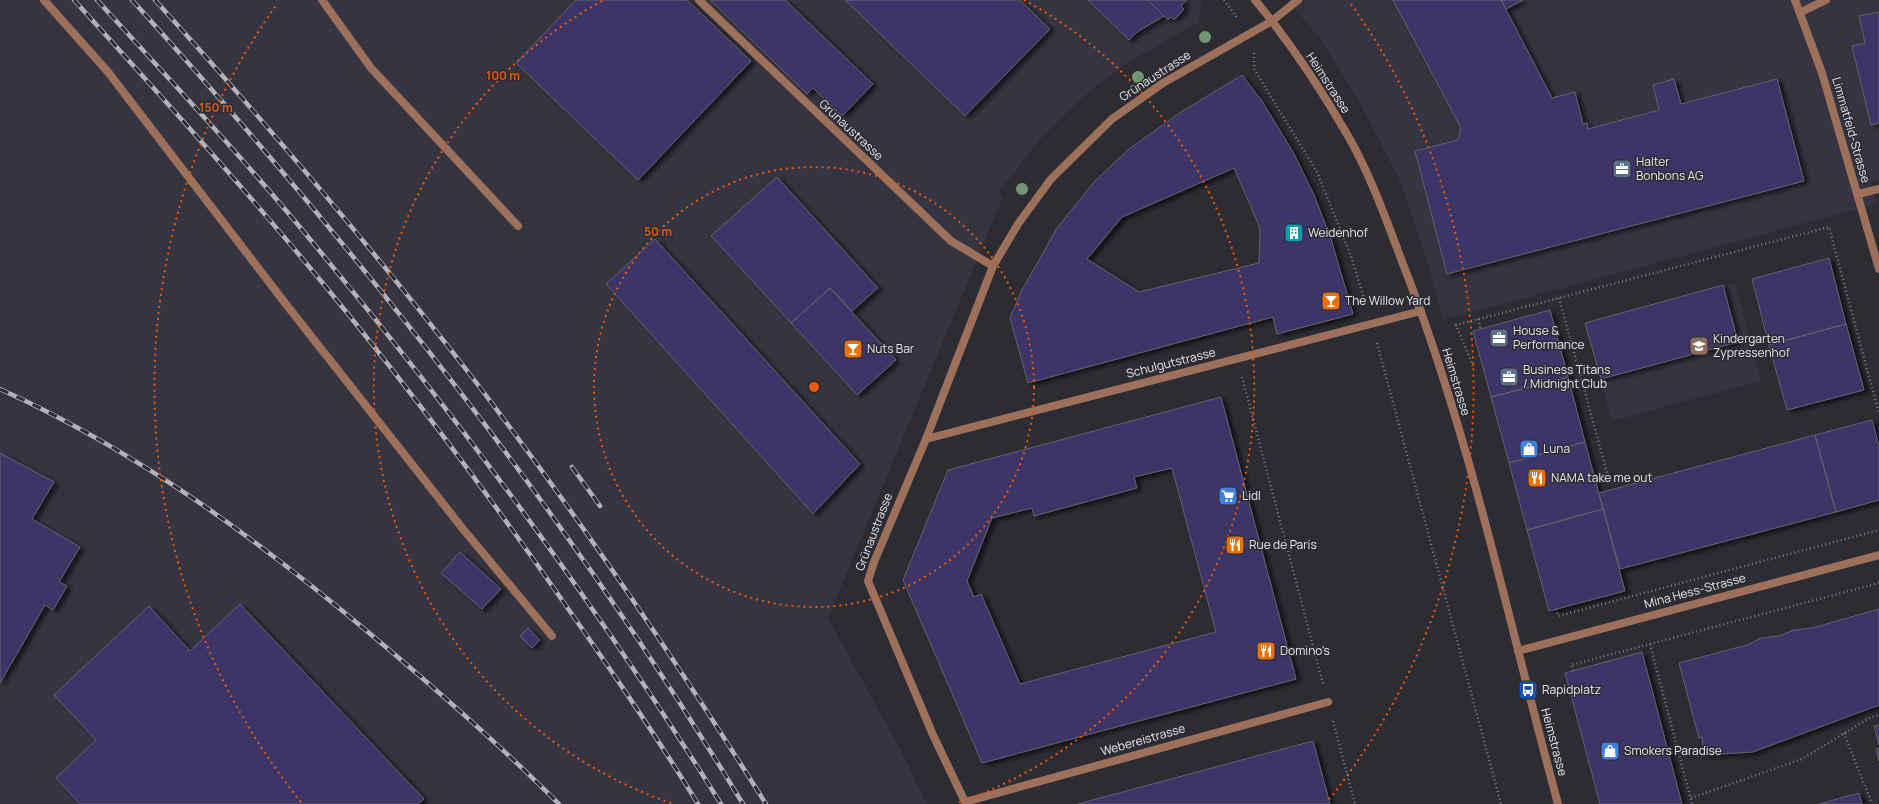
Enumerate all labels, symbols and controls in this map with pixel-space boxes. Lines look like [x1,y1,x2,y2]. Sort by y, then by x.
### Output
street label: Grünaustrasse [1116,46,1194,105]
street label: Heimstrasse [1302,49,1355,117]
text: 100 m [486,67,520,84]
street label: Limmatfeld-Strasse [1828,75,1875,185]
street label: Grünaustrasse [815,95,887,164]
text: 150 m [199,99,233,116]
place label: Halter Bonbons AG [1636,153,1704,184]
office icon: Halter Bonbons AG [1611,158,1633,180]
building icon: Weidenhof [1283,222,1305,244]
text: 50 m [644,223,672,240]
place label: Weidenhof [1308,224,1369,241]
bar icon: The Willow Yard [1320,290,1342,312]
place label: The Willow Yard [1345,292,1430,309]
place label: House & Performance [1513,322,1584,353]
office icon: House & Performance [1488,327,1510,349]
place label: Kindergarten Zypressenhof [1713,330,1791,361]
school or university icon: Kindergarten Zypressenhof [1688,335,1710,357]
bar icon: Nuts Bar [842,338,864,360]
place label: Nuts Bar [867,340,915,357]
street label: Schulgutstrasse [1124,343,1217,382]
street label: Heimstrasse [1438,346,1475,418]
place label: Business Titans / Midnight Club [1523,361,1611,392]
office icon: Business Titans / Midnight Club [1498,366,1520,388]
centre of rings [807,380,821,394]
shop icon: Luna [1518,438,1540,460]
place label: Luna [1543,440,1570,457]
restaurant icon: NAMA take me out [1526,467,1548,489]
place label: NAMA take me out [1551,469,1652,486]
supermarket icon: Lidl [1217,485,1239,507]
place label: Lidl [1242,487,1261,504]
street label: Grünaustrasse [851,490,896,573]
restaurant icon: Rue de Paris [1224,534,1246,556]
place label: Rue de Paris [1249,536,1317,553]
street label: Mina Hess-Strasse [1642,569,1748,612]
restaurant icon: Domino's [1255,640,1277,662]
place label: Domino's [1280,642,1330,659]
bus stop icon: Rapidplatz [1517,679,1539,701]
place label: Rapidplatz [1542,681,1601,698]
street label: Heimstrasse [1537,706,1572,778]
street label: Webereistrasse [1099,719,1187,760]
shop icon: Smokers Paradise [1599,740,1621,762]
place label: Smokers Paradise [1624,742,1722,759]

